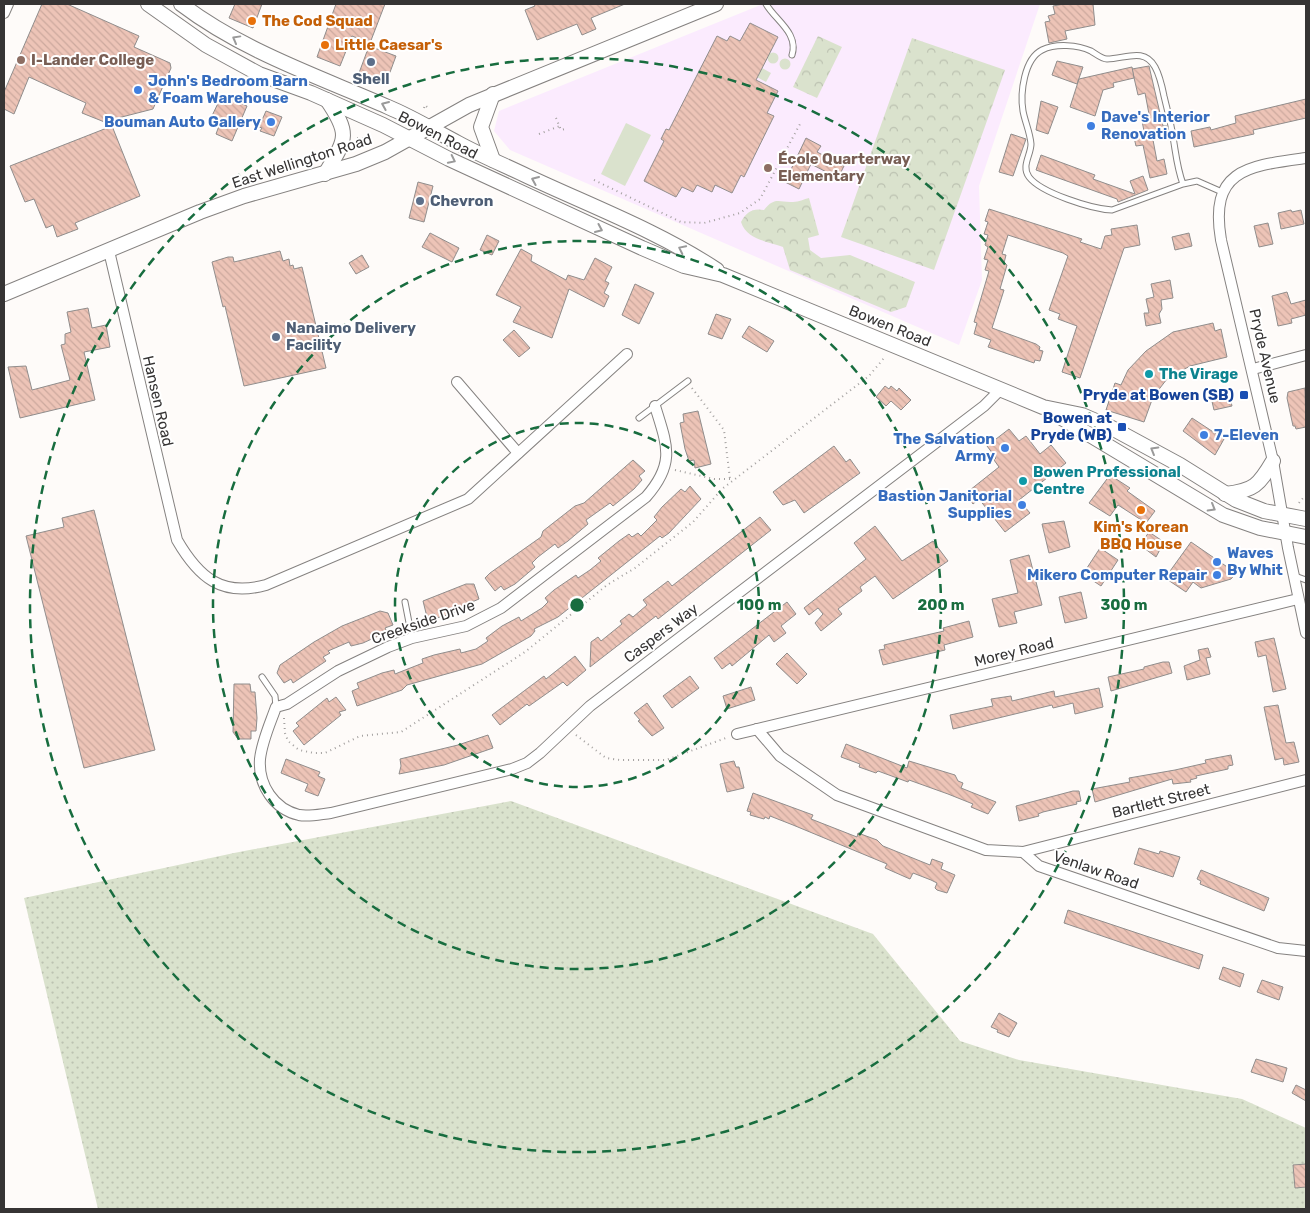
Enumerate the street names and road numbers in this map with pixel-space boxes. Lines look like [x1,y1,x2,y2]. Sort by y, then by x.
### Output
street label: Bowen Road [395,107,481,163]
street label: East Wellington Road [230,130,374,192]
street label: Bowen Road [846,301,934,351]
street label: Pryde Avenue [1245,307,1285,405]
street label: Hansen Road [139,354,177,448]
street label: Creekside Drive [369,596,477,648]
street label: Caspers Way [620,599,702,667]
street label: Morey Road [972,633,1056,671]
street label: Bartlett Street [1110,780,1212,822]
street label: Venlaw Road [1051,847,1141,893]

